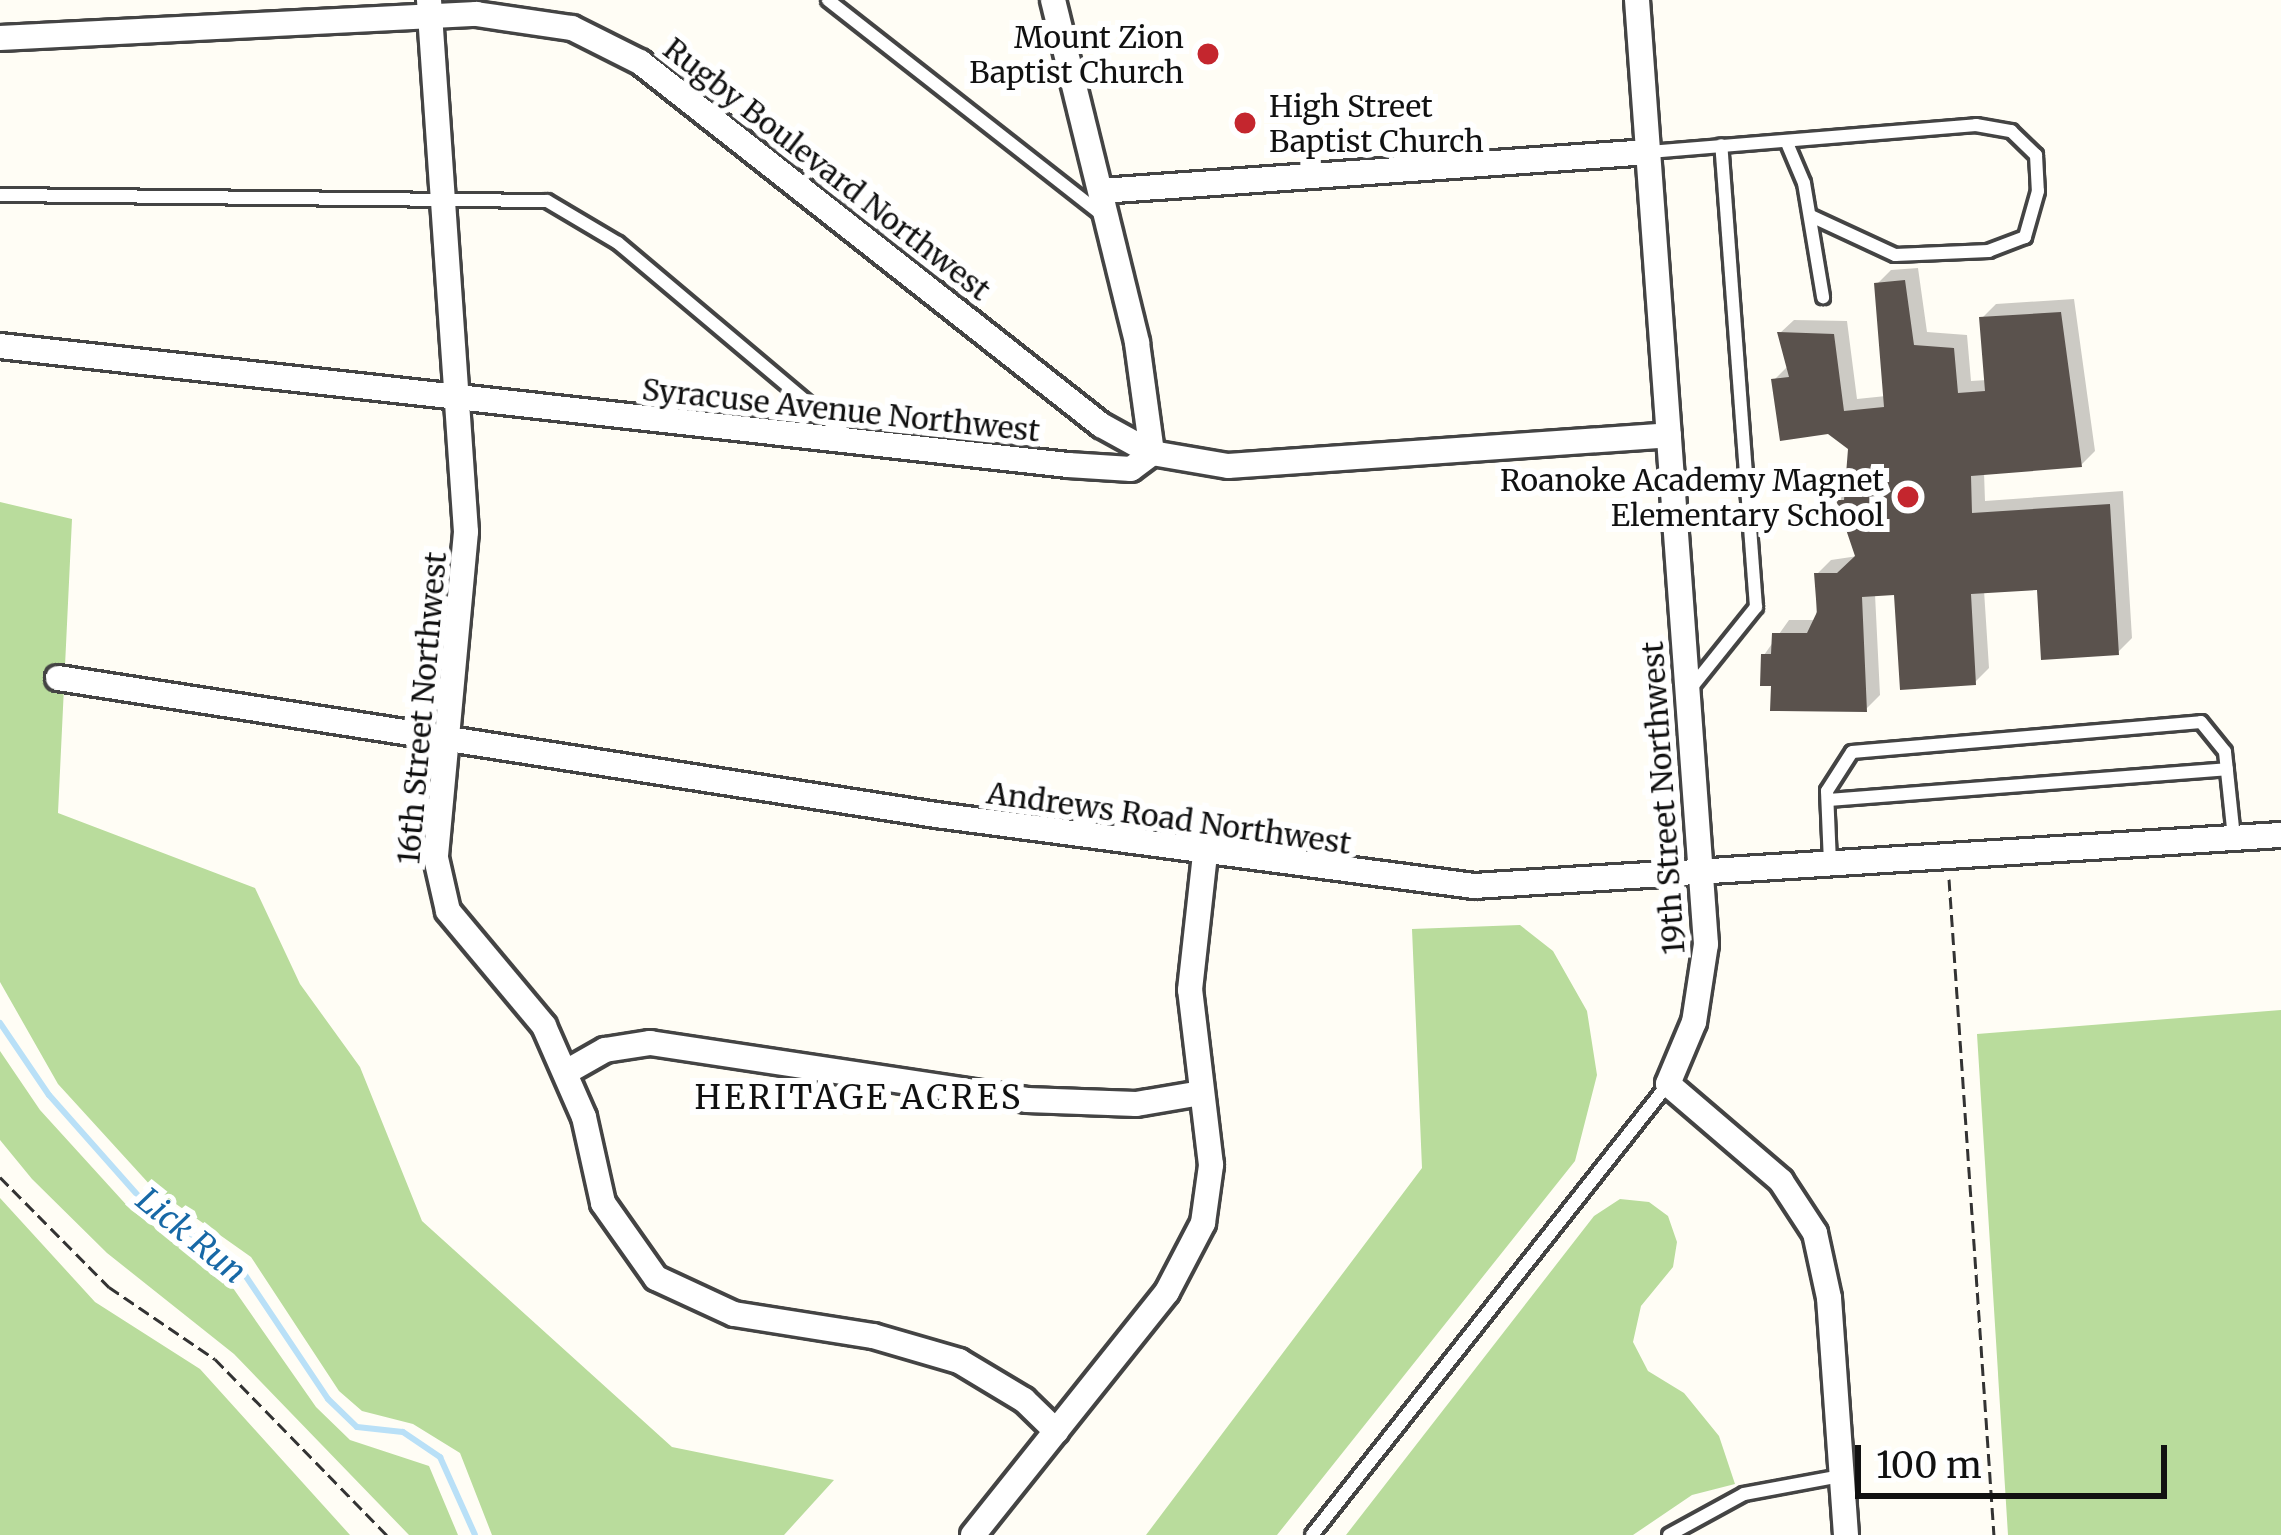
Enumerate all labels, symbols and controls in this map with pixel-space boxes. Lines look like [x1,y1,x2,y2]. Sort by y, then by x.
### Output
place label: Mount Zion Baptist Church [969,19,1184,90]
street label: Rugby Boulevard Northwest [657,30,997,308]
marker: Mount Zion Baptist Church [1195,41,1221,67]
place label: High Street Baptist Church [1269,88,1484,158]
marker: High Street Baptist Church [1232,110,1258,136]
street label: Syracuse Avenue Northwest [640,371,1042,449]
place label: Roanoke Academy Magnet Elementary School [1500,462,1884,532]
marker: Roanoke Academy Magnet Elementary School [1895,484,1921,510]
street label: 16th Street Northwest [390,550,454,866]
street label: 19th Street Northwest [1634,640,1692,956]
street label: Andrews Road Northwest [985,775,1353,861]
district label: HERITAGE ACRES [695,1078,1023,1118]
water label: Lick Run [128,1180,254,1292]
scale bar [1861,1421,2173,1495]
text: 100 m [1876,1443,1982,1488]

